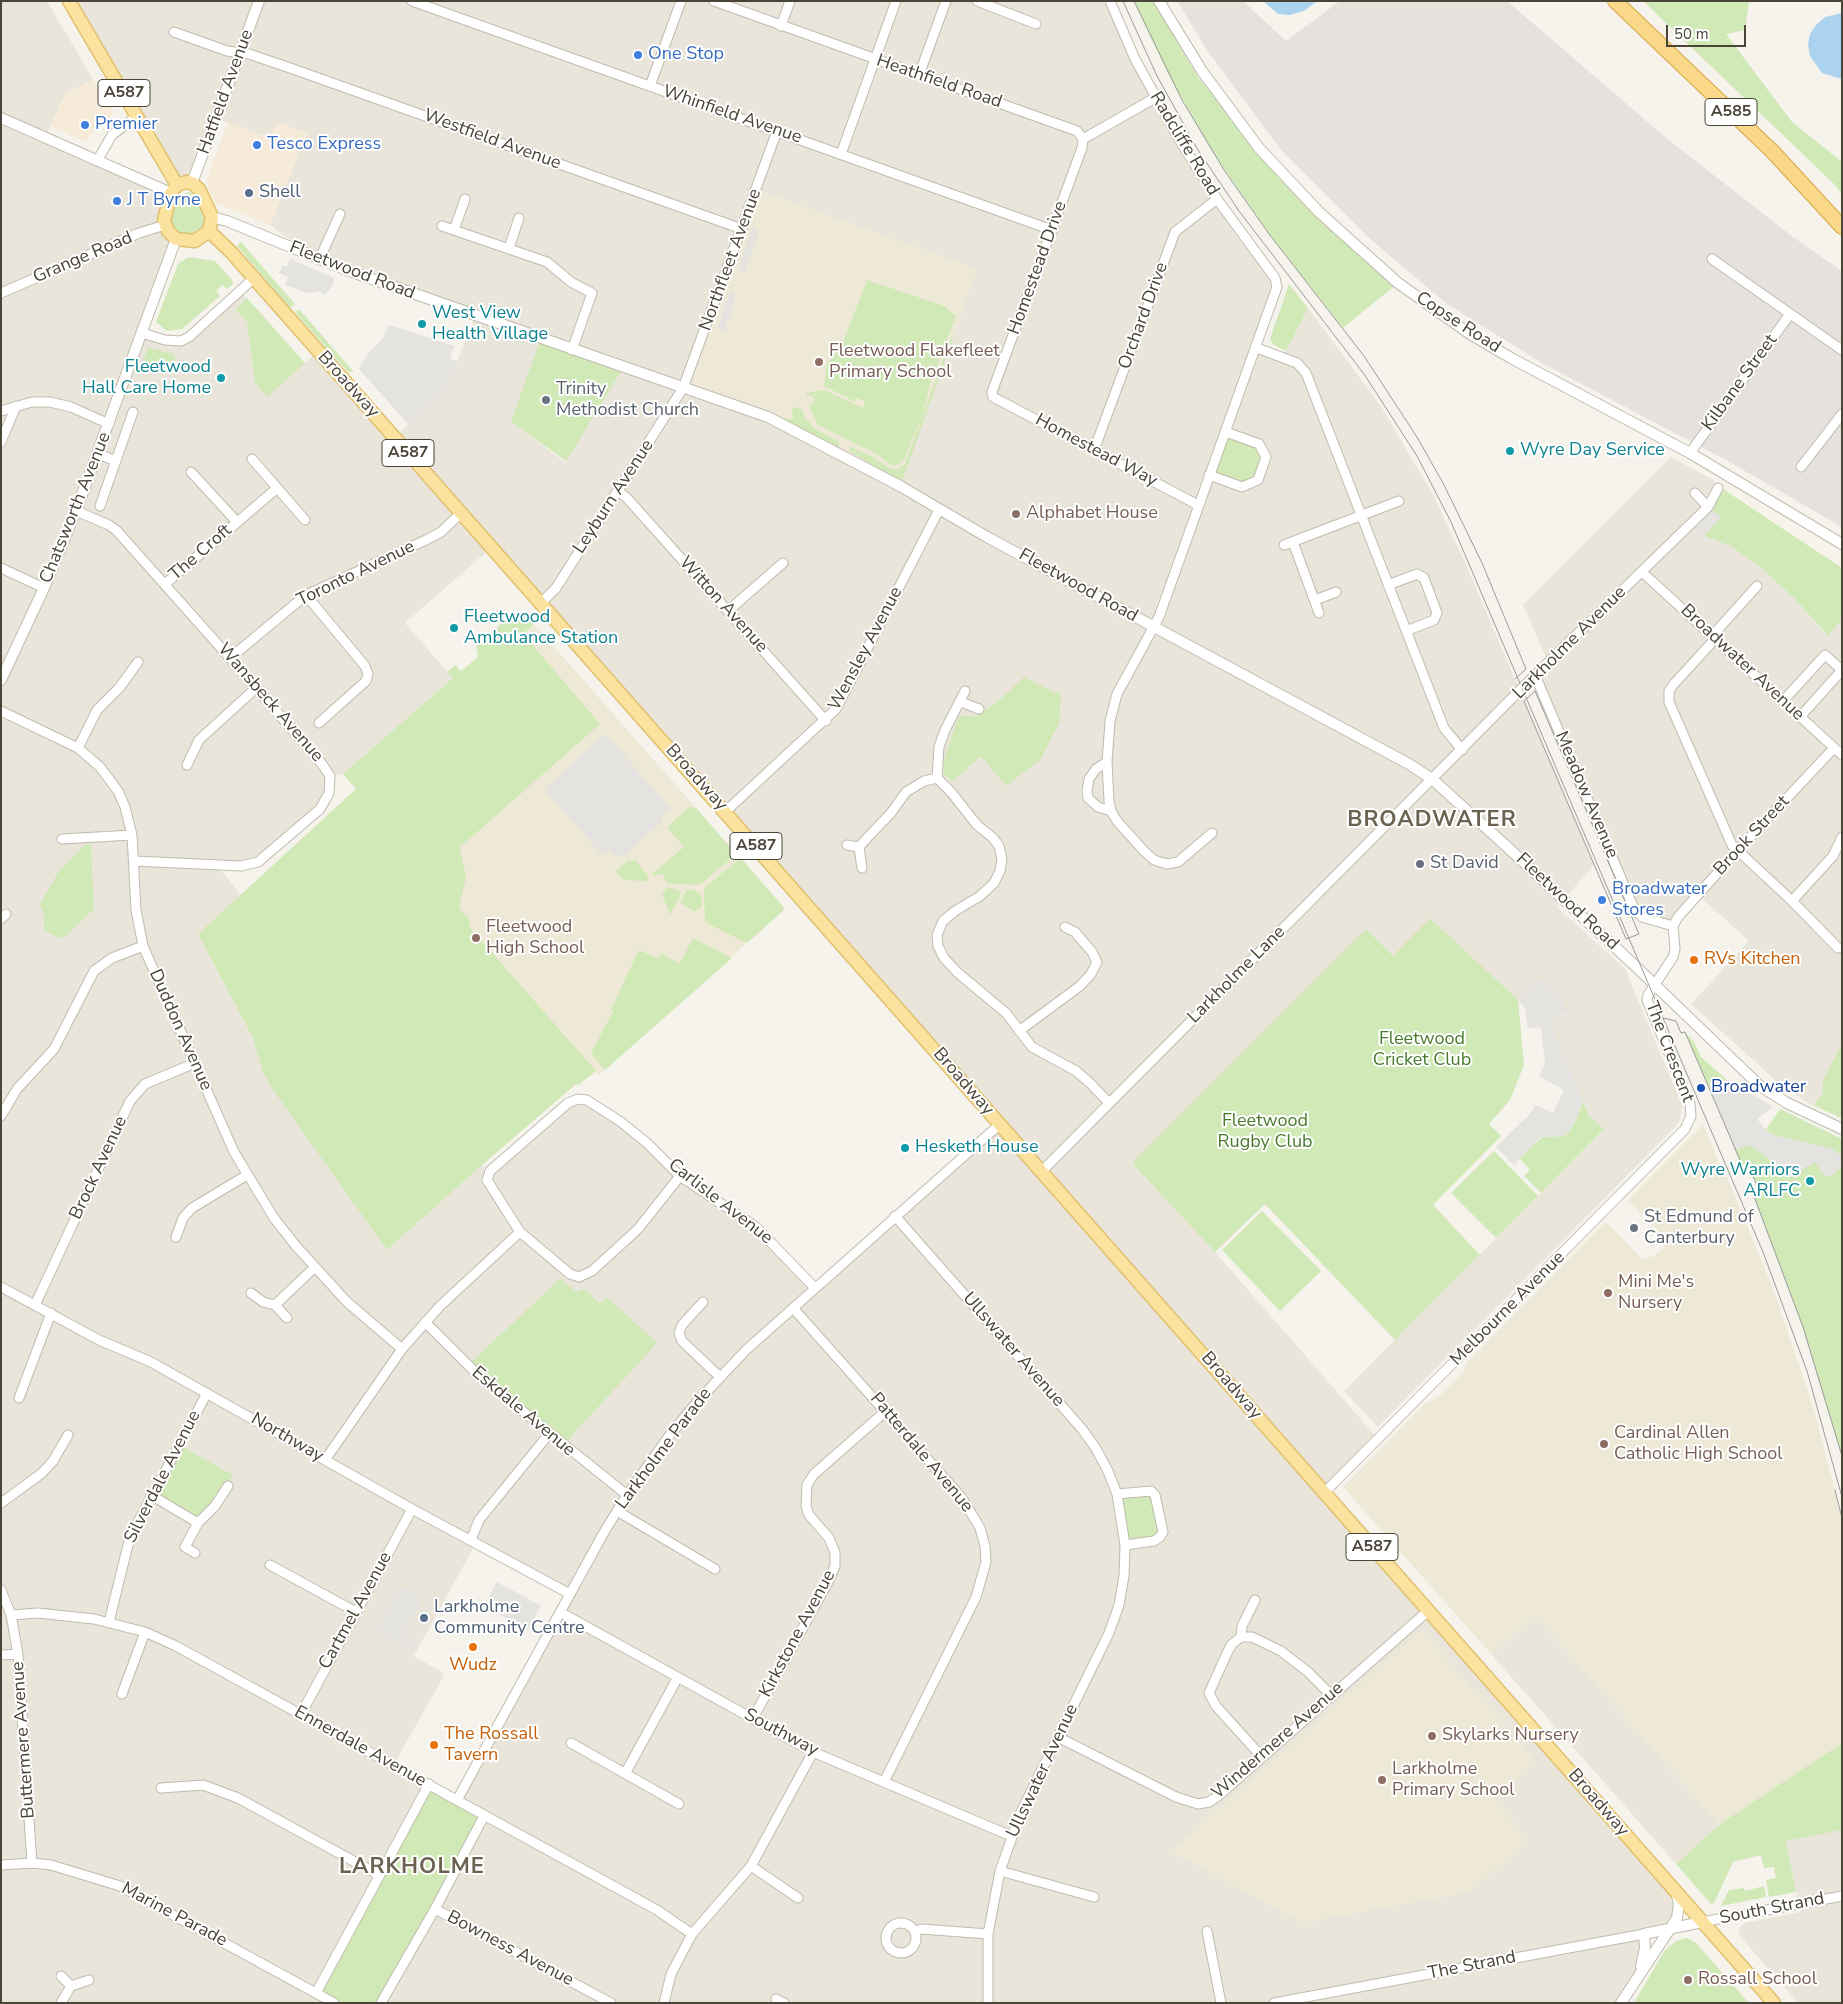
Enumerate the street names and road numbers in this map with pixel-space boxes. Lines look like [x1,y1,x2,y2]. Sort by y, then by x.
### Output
street label: Hatfield Avenue [193,27,259,157]
street label: Heathfield Road [873,50,1005,114]
road number: A587 [98,80,150,106]
street label: Whinfield Avenue [660,81,804,149]
street label: Radcliffe Road [1145,88,1223,200]
road number: A585 [1705,98,1757,125]
street label: Westfield Avenue [420,105,564,175]
street label: Northfleet Avenue [695,186,767,334]
street label: Homestead Drive [1004,198,1072,338]
street label: Grange Road [30,227,136,289]
street label: Fleetwood Road [286,237,418,305]
street label: Orchard Drive [1115,260,1173,372]
street label: Copse Road [1412,288,1504,358]
street label: Kilbane Street [1698,330,1782,436]
street label: Broadway [312,347,384,423]
street label: Homestead Way [1031,410,1161,492]
street label: Chatsworth Avenue [36,429,116,587]
street label: Leyburn Avenue [569,436,659,558]
road number: A587 [382,439,434,466]
street label: The Croft [165,520,237,586]
street label: Toronto Avenue [294,536,418,612]
street label: Fleetwood Road [1015,544,1141,628]
street label: Witton Avenue [674,552,772,658]
street label: Larkholme Avenue [1509,582,1631,704]
street label: Wensley Avenue [824,583,908,715]
street label: Broadwater Avenue [1676,600,1808,726]
street label: Wansbeck Avenue [212,639,328,767]
street label: Meadow Avenue [1550,728,1622,862]
street label: Broadway [660,740,732,816]
street label: Brook Street [1710,792,1794,880]
road number: A587 [730,832,782,859]
street label: Fleetwood Road [1511,849,1623,955]
street label: Larkholme Lane [1184,922,1290,1028]
street label: Duddon Avenue [144,966,216,1094]
street label: The Crescent [1640,999,1698,1105]
street label: Broadway [928,1044,998,1120]
street label: Brock Avenue [66,1113,132,1223]
street label: Carlisle Avenue [663,1154,777,1250]
street label: Melbourne Avenue [1446,1247,1570,1371]
street label: Ullswater Avenue [957,1288,1069,1412]
street label: Broadway [1196,1348,1266,1424]
street label: Eskdale Avenue [467,1362,579,1462]
street label: Larkholme Parade [611,1384,717,1514]
street label: Patterdale Avenue [865,1389,977,1517]
street label: Silverdale Avenue [120,1407,206,1547]
street label: Northway [247,1409,327,1467]
road number: A587 [1346,1534,1398,1560]
street label: Cartmel Avenue [315,1549,397,1673]
street label: Kirkstone Avenue [755,1567,841,1701]
street label: Buttermere Avenue [8,1661,40,1819]
street label: Windermere Avenue [1208,1678,1348,1804]
street label: Ullswater Avenue [1003,1701,1083,1841]
street label: Ennerdale Avenue [290,1702,430,1792]
street label: Southway [740,1704,822,1762]
street label: Broadway [1563,1765,1633,1841]
street label: Marine Parade [118,1878,230,1952]
street label: South Strand [1718,1888,1826,1930]
street label: Bowness Avenue [443,1907,577,1991]
street label: The Strand [1426,1947,1518,1985]

